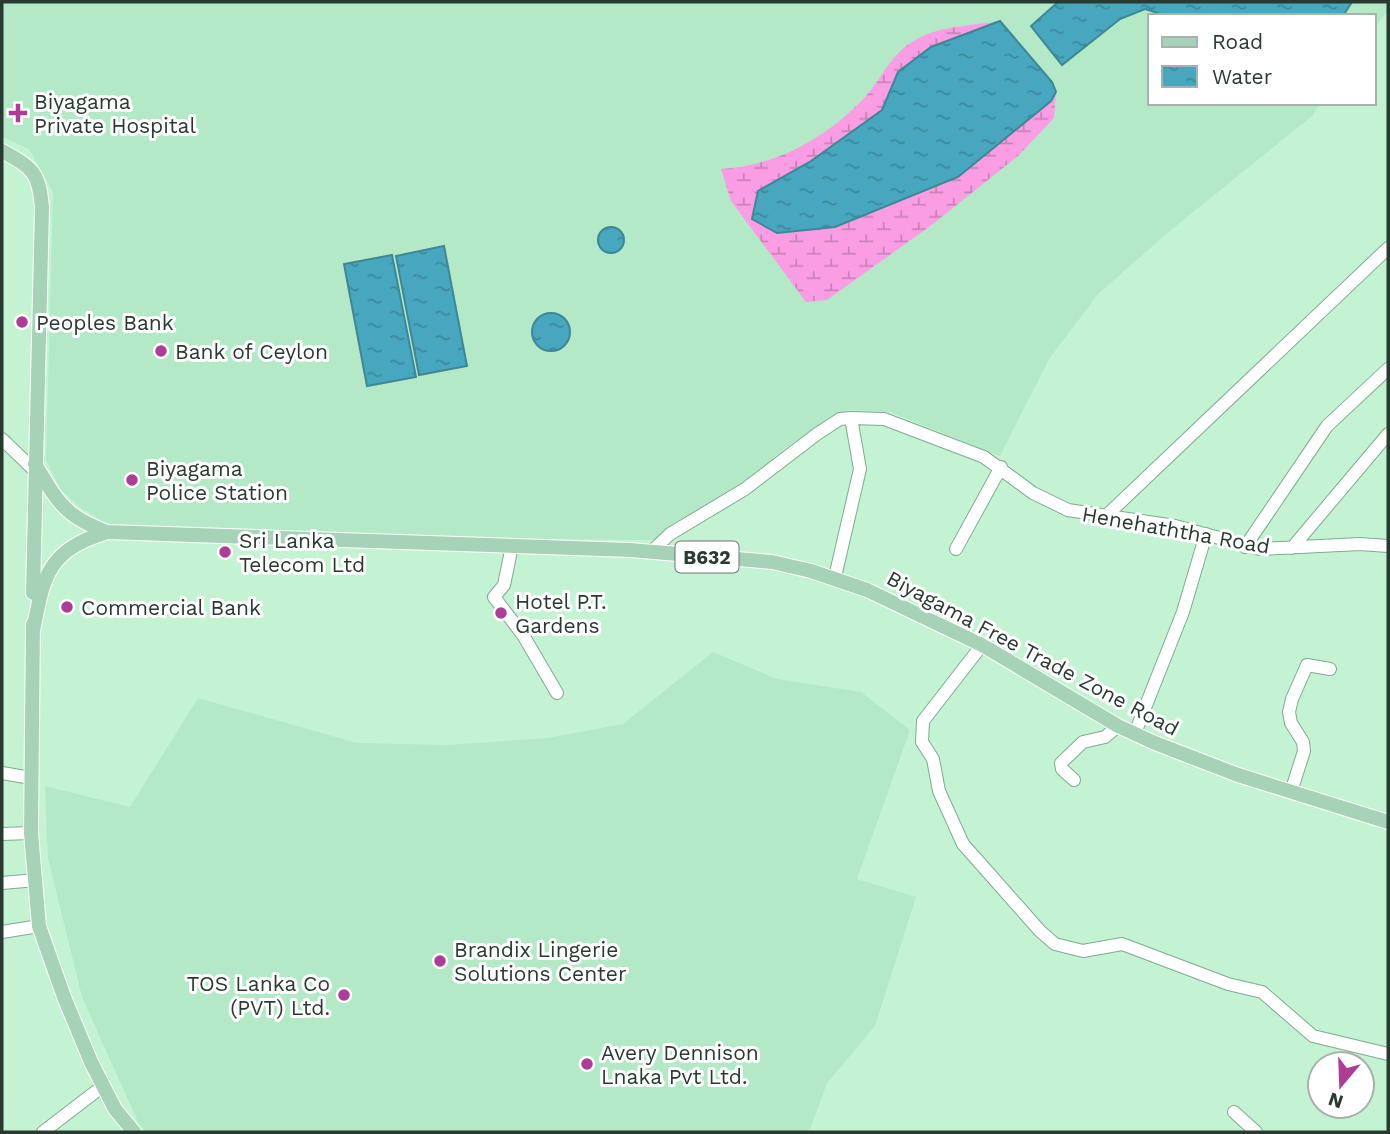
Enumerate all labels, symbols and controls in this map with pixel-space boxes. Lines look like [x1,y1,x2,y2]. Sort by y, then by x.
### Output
legend [1148,14,1376,105]
text: Road [1212,29,1263,54]
text: Water [1212,64,1273,89]
place label: Biyagama Private Hospital [34,89,197,138]
marker: Biyagama Private Hospital [8,103,28,123]
place label: Peoples Bank [36,310,174,335]
marker: Peoples Bank [14,314,30,330]
place label: Bank of Ceylon [175,339,328,364]
marker: Bank of Ceylon [153,343,169,359]
place label: Biyagama Police Station [146,456,288,505]
marker: Biyagama Police Station [124,472,140,488]
street label: Henehaththa Road [1080,501,1272,559]
place label: Sri Lanka Telecom Ltd [239,528,365,577]
road number: B632 [676,542,738,572]
marker: Sri Lanka Telecom Ltd [217,544,233,560]
street label: Biyagama Free Trade Zone Road [883,565,1183,741]
place label: Hotel P.T. Gardens [515,589,607,638]
place label: Commercial Bank [81,595,261,620]
marker: Commercial Bank [59,599,75,615]
marker: Hotel P.T. Gardens [493,605,509,621]
place label: Brandix Lingerie Solutions Center [454,937,627,986]
marker: Brandix Lingerie Solutions Center [432,953,448,969]
place label: TOS Lanka Co (PVT) Ltd. [187,971,330,1020]
marker: TOS Lanka Co (PVT) Ltd. [336,987,352,1003]
place label: Avery Dennison Lnaka Pvt Ltd. [601,1040,759,1089]
north arrow [1306,1050,1376,1120]
marker: Avery Dennison Lnaka Pvt Ltd. [579,1056,595,1072]
text: N [1325,1087,1346,1114]

